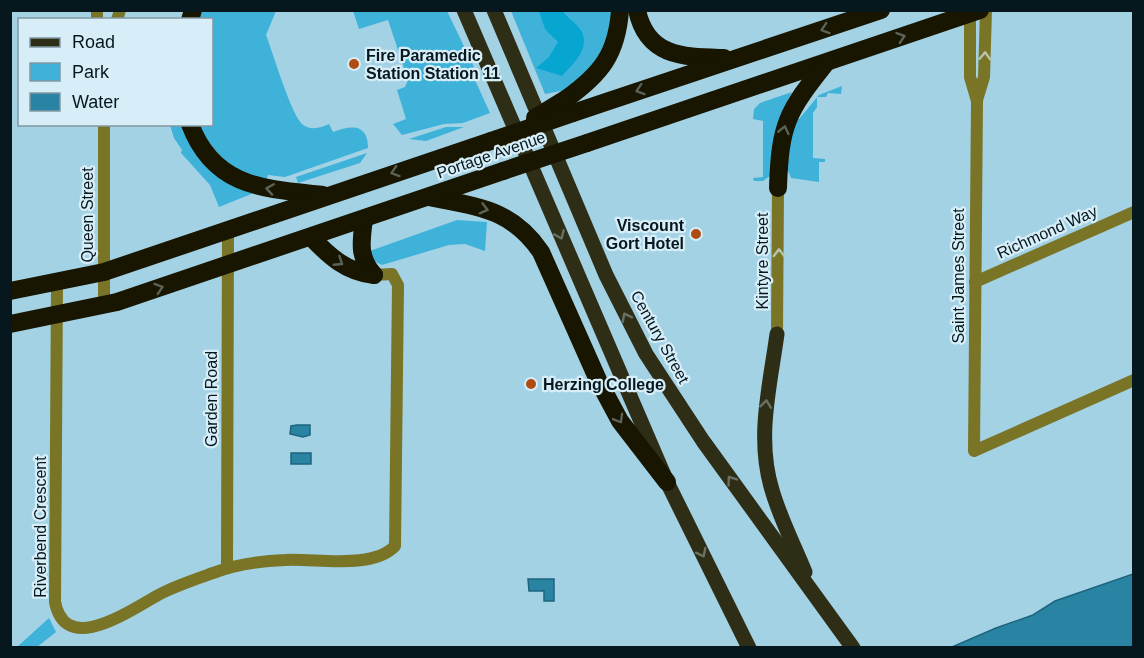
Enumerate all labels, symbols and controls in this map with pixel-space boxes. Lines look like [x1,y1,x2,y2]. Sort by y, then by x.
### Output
legend [18,18,213,126]
one-way arrow [820,22,831,34]
text: Road [72,32,115,52]
one-way arrow [895,32,906,45]
place label: Fire Paramedic Station Station 11 [366,47,500,82]
one-way arrow [979,52,991,61]
marker: Fire Paramedic Station Station 11 [347,57,361,71]
text: Park [72,62,110,82]
one-way arrow [635,83,646,96]
text: Water [72,92,119,112]
one-way arrow [776,125,789,135]
street label: Portage Avenue [435,128,548,182]
one-way arrow [390,165,401,178]
street label: Queen Street [79,167,96,263]
one-way arrow [265,184,274,196]
one-way arrow [479,202,489,214]
street label: Richmond Way [994,202,1100,262]
street label: Saint James Street [950,208,967,344]
street label: Kintyre Street [754,212,771,309]
place label: Viscount Gort Hotel [606,217,685,252]
marker: Viscount Gort Hotel [689,227,703,241]
one-way arrow [553,229,565,240]
one-way arrow [773,249,785,258]
one-way arrow [332,255,343,266]
one-way arrow [153,283,164,295]
street label: Century Street [628,288,693,387]
one-way arrow [621,312,633,323]
street label: Garden Road [203,351,220,447]
place label: Herzing College [543,376,664,393]
marker: Herzing College [524,377,538,391]
one-way arrow [760,400,772,409]
one-way arrow [612,413,623,423]
street label: Riverbend Crescent [32,456,49,598]
one-way arrow [728,476,739,487]
one-way arrow [695,547,707,558]

